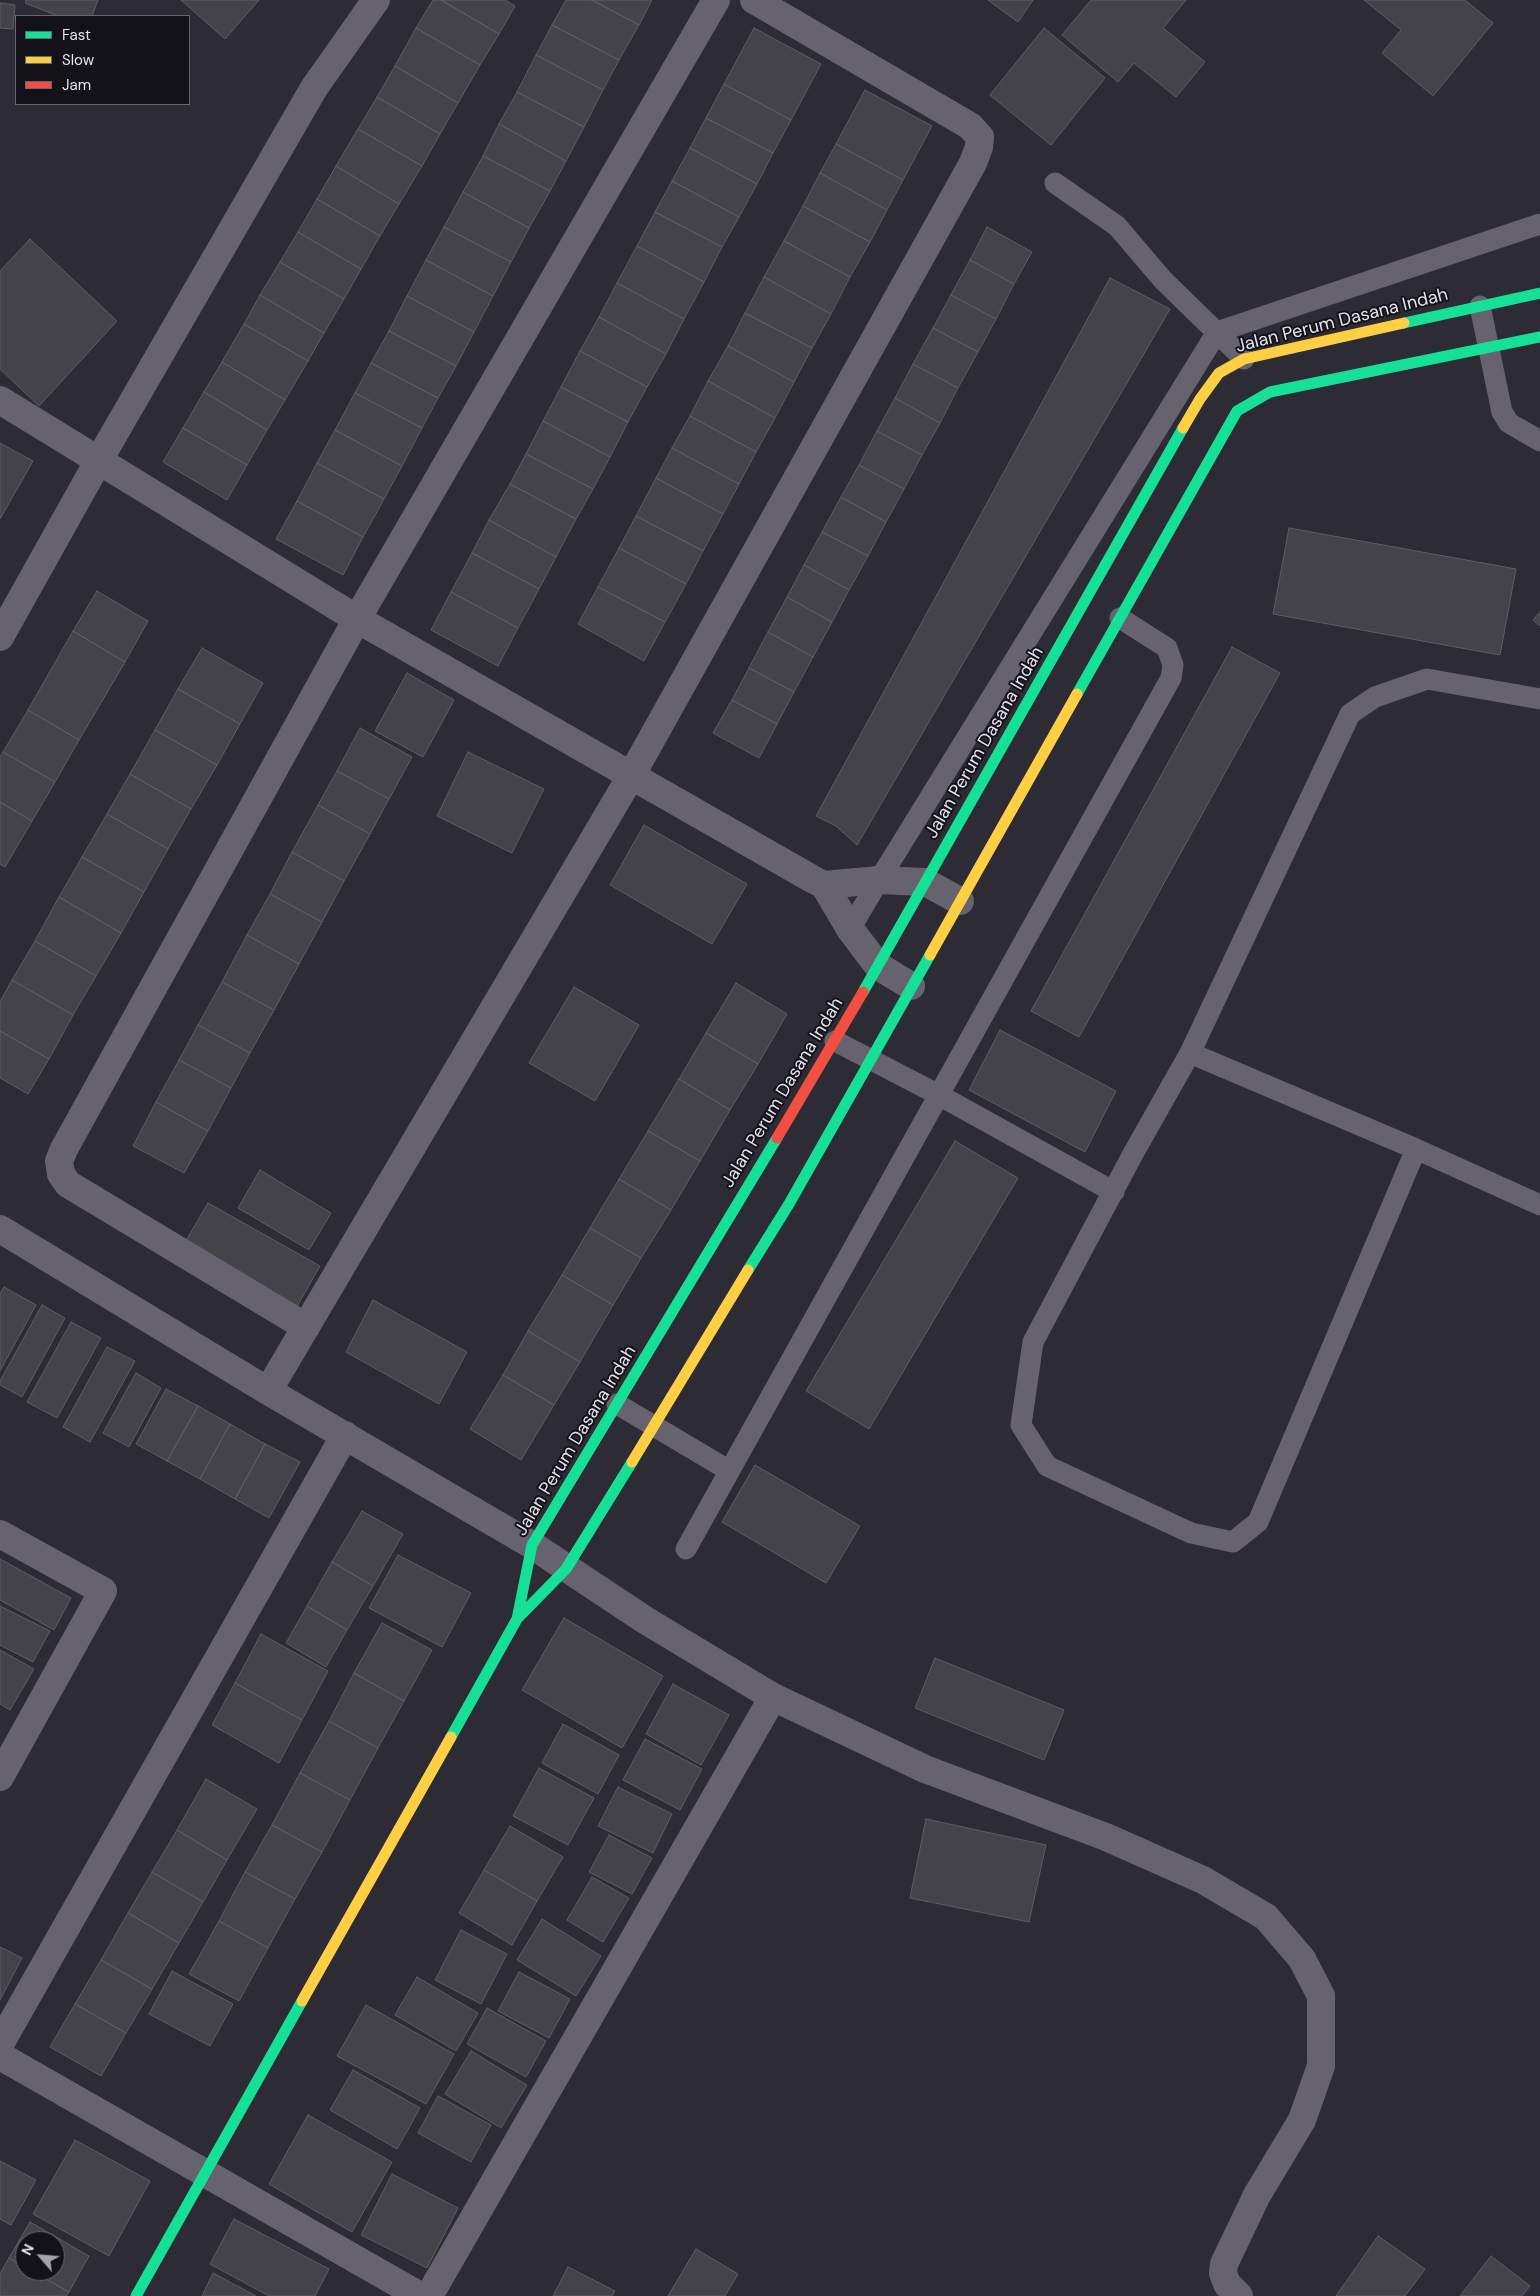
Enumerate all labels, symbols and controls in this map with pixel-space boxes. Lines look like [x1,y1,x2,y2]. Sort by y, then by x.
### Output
legend [15,15,190,105]
text: Fast [62,25,91,45]
text: Slow [62,50,94,70]
text: Jam [62,75,91,95]
street label: Jalan Perum Dasana Indah [1234,284,1450,358]
street label: Jalan Perum Dasana Indah [921,643,1049,843]
street label: Jalan Perum Dasana Indah [718,994,848,1192]
street label: Jalan Perum Dasana Indah [511,1342,641,1540]
north arrow [15,2231,65,2281]
text: N [17,2241,38,2258]

